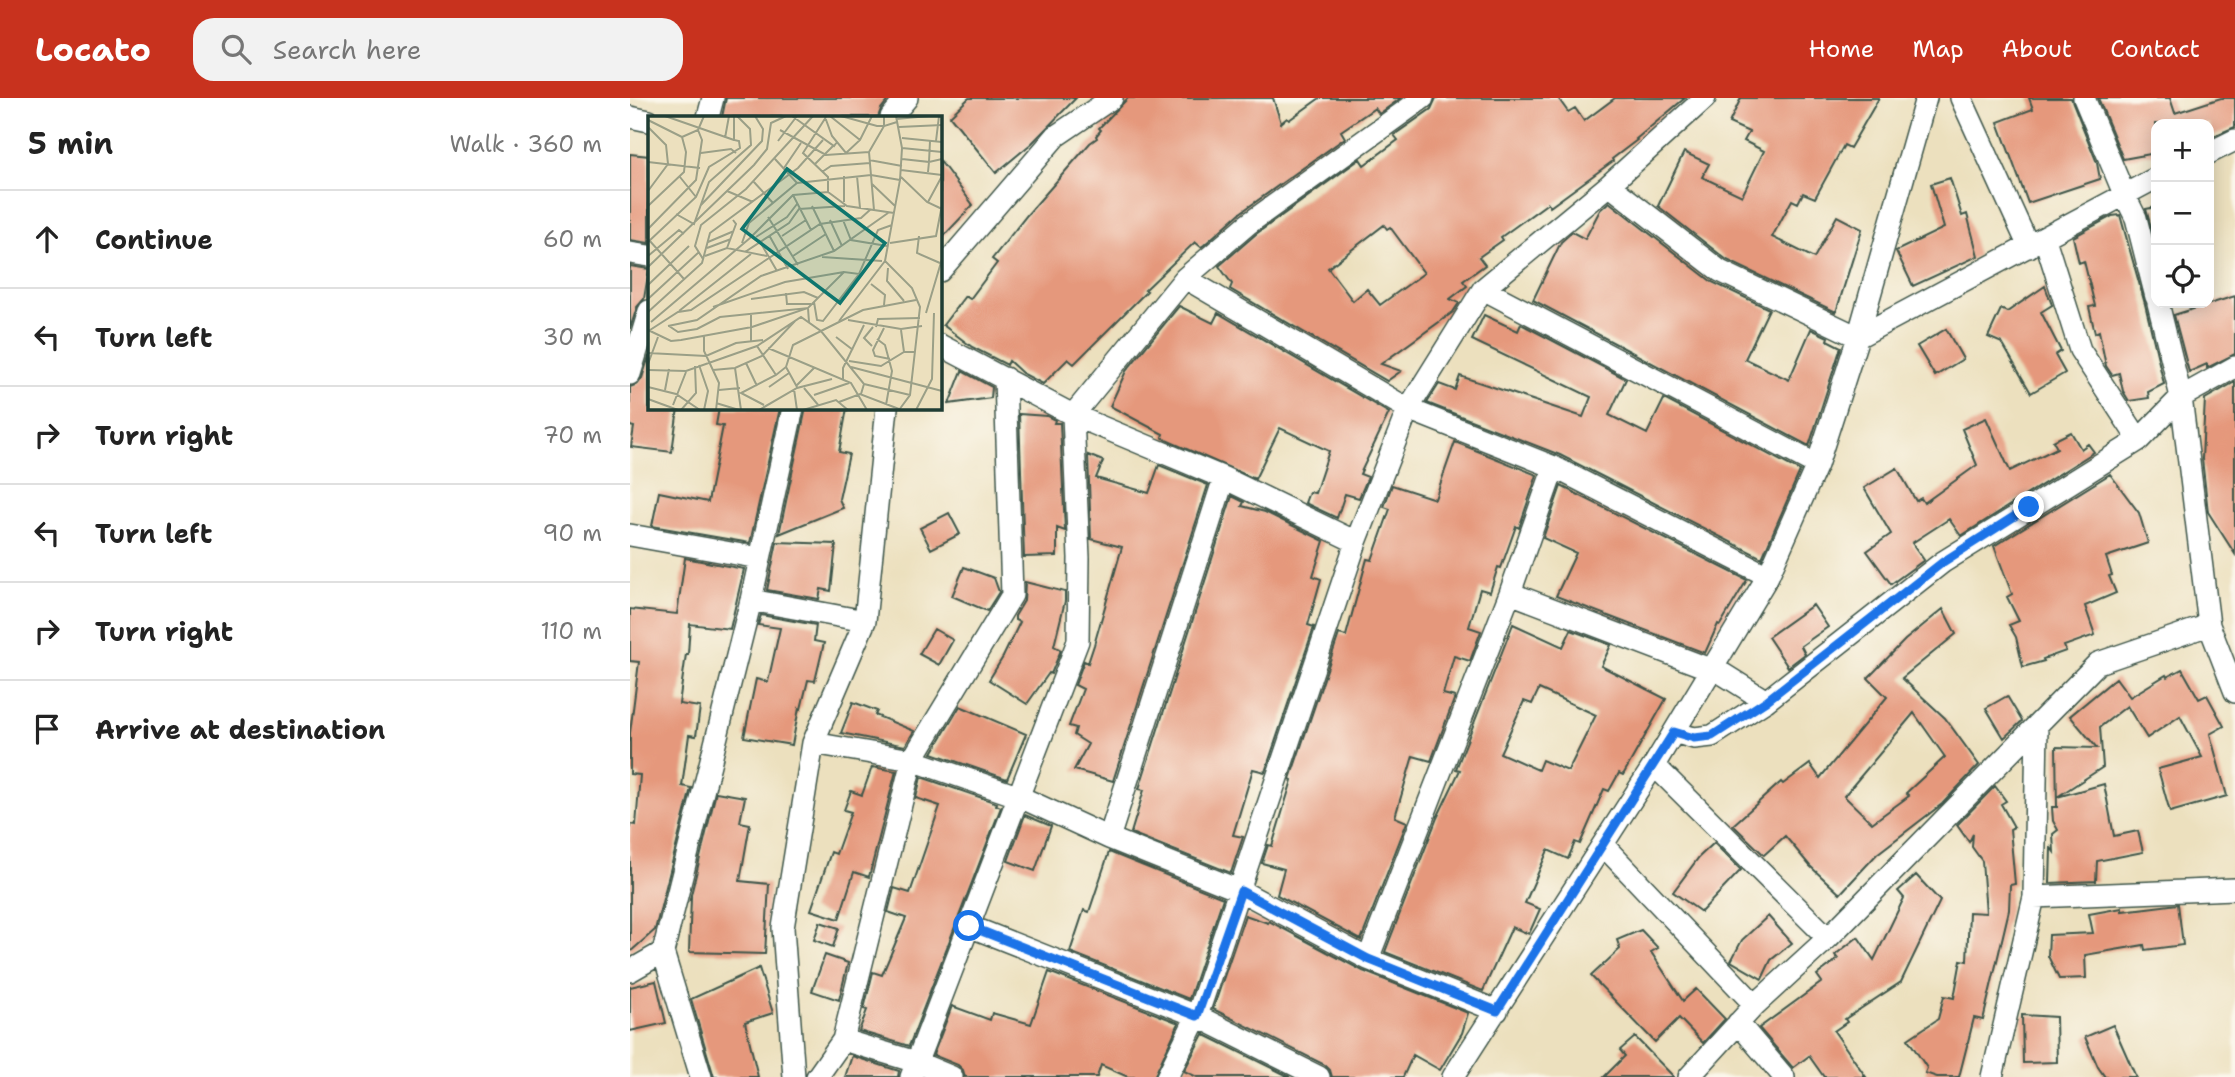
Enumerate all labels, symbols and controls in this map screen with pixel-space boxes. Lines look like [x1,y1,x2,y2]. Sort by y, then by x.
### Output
search box [193,18,683,81]
text: Locato [35,27,151,72]
icon: search [217,30,255,68]
text: Search here [273,32,421,67]
text: Home [1808,33,1874,65]
text: Map [1912,33,1964,65]
text: About [2002,33,2072,65]
text: Contact [2110,33,2200,65]
inset map [648,116,942,410]
map controls [2151,119,2214,308]
button: + [2151,119,2214,182]
text: 5 min [28,123,113,164]
text: Walk · 360 m [449,129,602,159]
button: − [2151,182,2214,245]
icon: ahead [28,220,66,258]
text: Continue [95,222,213,257]
text: 60 m [543,224,602,254]
button: locate [2151,245,2214,308]
icon: left [28,318,66,356]
text: Turn left [95,320,212,355]
text: 30 m [543,322,602,352]
icon: right [28,416,66,454]
text: Turn right [95,418,233,453]
text: 70 m [543,420,602,450]
route end [2013,491,2044,522]
icon: left [28,514,66,552]
text: Turn left [95,516,212,551]
text: 90 m [542,518,602,548]
icon: right [28,612,66,650]
text: Turn right [95,614,233,649]
text: 110 m [540,616,602,646]
icon: arrive [28,710,66,748]
text: Arrive at destination [95,712,385,747]
route start [953,910,984,941]

